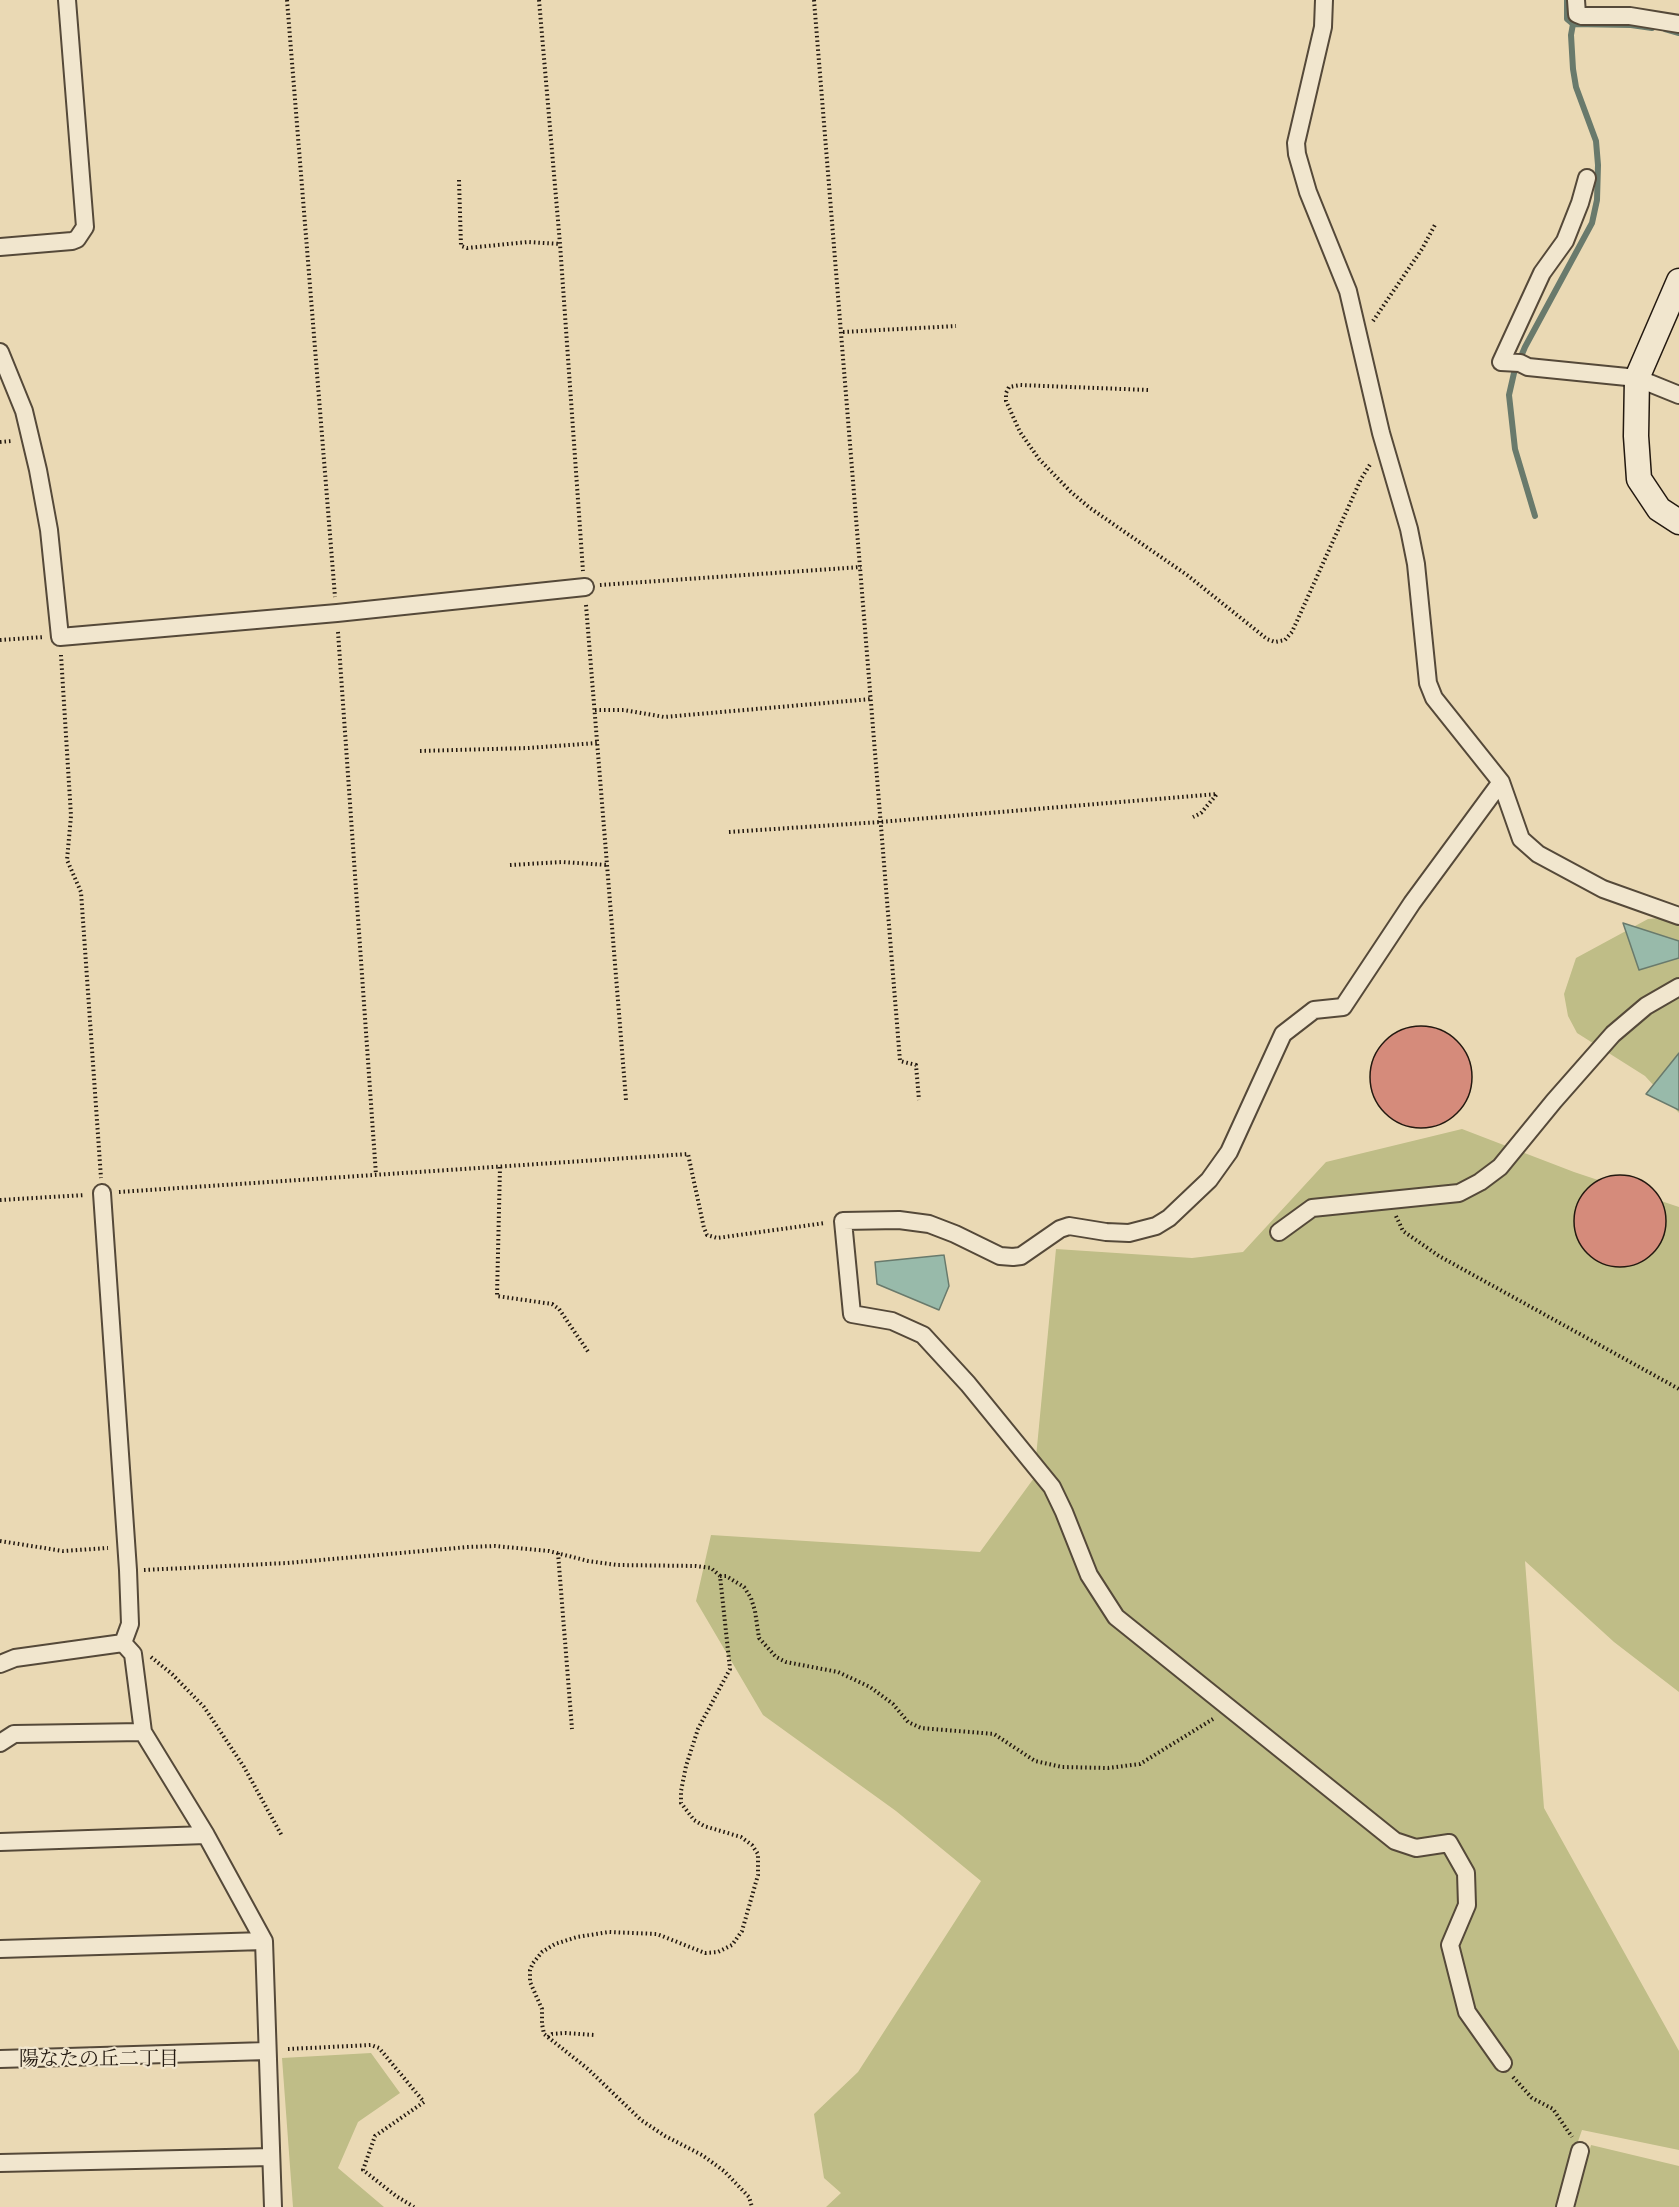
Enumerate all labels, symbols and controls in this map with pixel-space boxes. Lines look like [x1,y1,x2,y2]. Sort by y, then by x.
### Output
district label: 陽なたの丘二丁目 [19,2048,179,2072]

